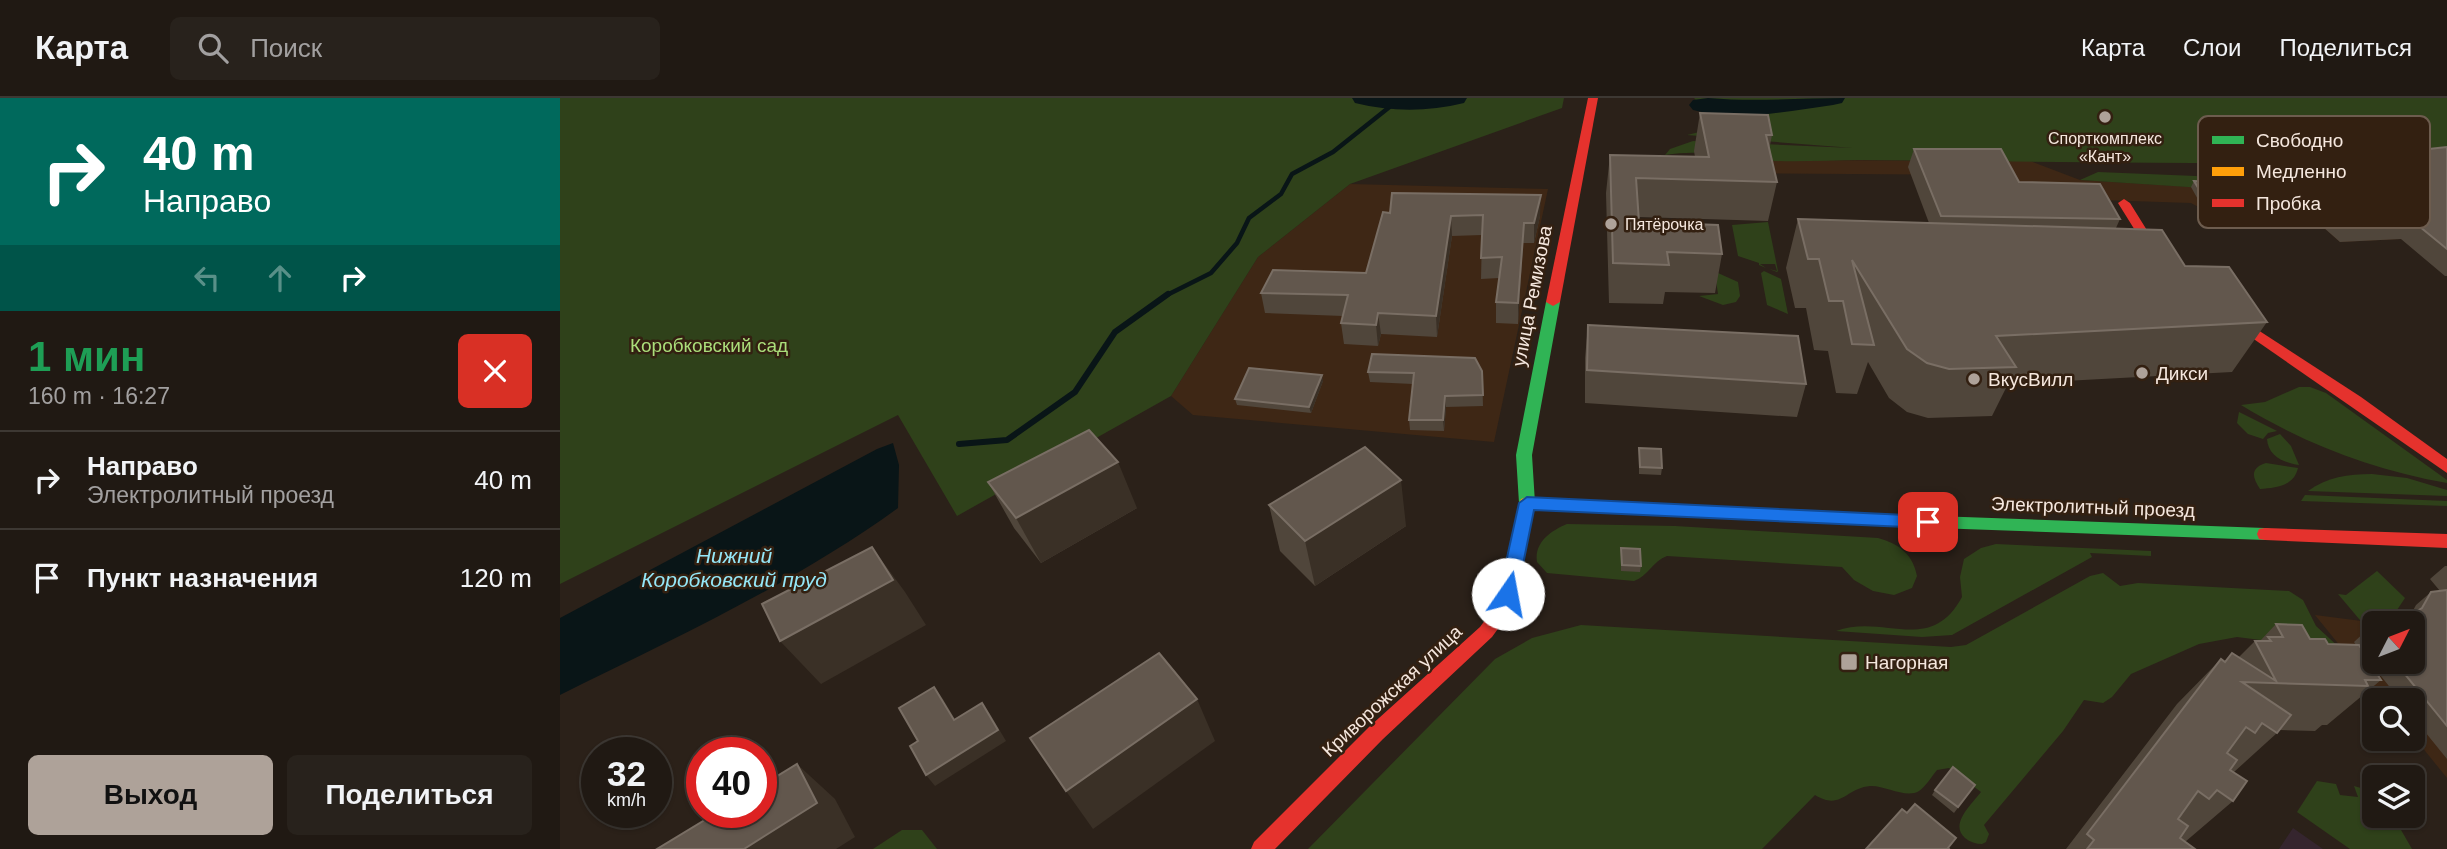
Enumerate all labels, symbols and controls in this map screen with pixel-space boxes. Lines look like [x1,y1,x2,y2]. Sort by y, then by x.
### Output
search box [170,17,660,80]
text: Карта [35,29,128,66]
icon: search [194,29,232,67]
text: Поиск [250,33,322,63]
text: Карта [2081,34,2145,61]
text: Слои [2183,34,2241,61]
text: Поделиться [2279,34,2412,61]
marker: Спорткомплекс «Кант» [2097,109,2113,125]
legend [2198,116,2430,228]
icon: right [28,126,119,217]
text: 40 m [143,126,255,180]
place label: Спорткомплекс «Кант» [2048,130,2162,165]
text: Свободно [2256,130,2343,151]
text: Медленно [2256,161,2346,182]
text: Направо [143,183,271,219]
text: Пробка [2256,193,2321,214]
marker: Пятёрочка [1603,216,1619,232]
place label: Пятёрочка [1625,216,1704,233]
street label: улица Ремизова [1508,223,1556,368]
icon: left [188,259,226,297]
icon: ahead [261,259,299,297]
icon: right [334,259,372,297]
text: 1 мин [28,333,145,380]
button: close [458,334,532,408]
park label: Коробковский сад [630,335,788,356]
place label: Дикси [2156,363,2208,384]
marker: Дикси [2134,365,2150,381]
place label: ВкусВилл [1988,369,2073,390]
marker: ВкусВилл [1966,371,1982,387]
text: 160 m · 16:27 [28,383,170,409]
text: Направо [87,451,198,481]
icon: right [28,461,66,499]
text: 40 m [474,465,532,495]
text: Электролитный проезд [87,482,334,508]
pin [1898,492,1958,552]
street label: Электролитный проезд [1991,493,2195,521]
icon: arrive [1909,503,1947,541]
water label: Нижний Коробковский пруд [641,544,827,591]
position arrow [1471,557,1545,631]
icon: arrive [28,559,66,597]
text: Пункт назначения [87,563,318,593]
text: 120 m [460,563,532,593]
north arrow [2362,611,2426,674]
map controls [2362,611,2425,828]
street label: Криворожская улица [1318,621,1466,761]
marker: Нагорная [1839,652,1859,672]
place label: Нагорная [1865,652,1948,673]
button: search [2362,688,2425,751]
speed limit sign: 40 [686,737,777,828]
text: 32 [607,754,646,793]
button: Выход [28,755,273,835]
button: Поделиться [287,755,532,835]
button: layers [2362,765,2425,828]
text: km/h [607,790,646,810]

